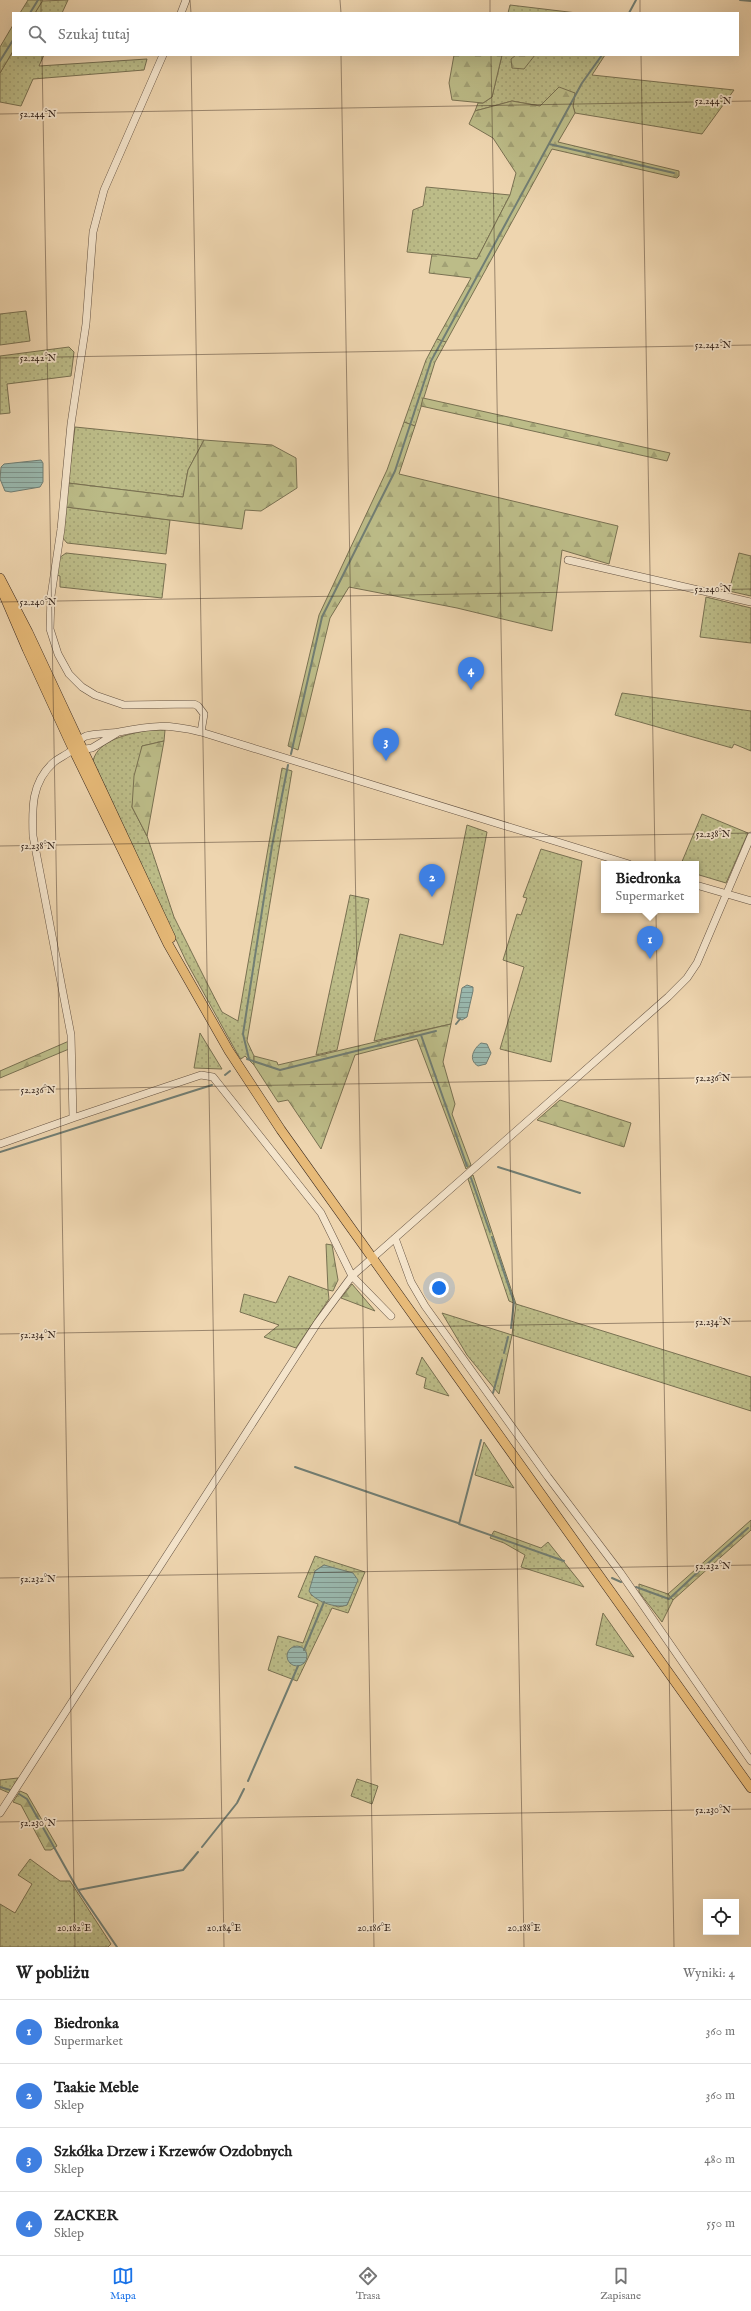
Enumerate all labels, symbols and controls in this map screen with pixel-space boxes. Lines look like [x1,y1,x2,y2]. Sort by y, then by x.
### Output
search box [12,12,739,56]
icon: search [26,23,48,45]
text: Szukaj tutaj [58,25,130,44]
text: 52.244°N [695,95,732,108]
text: 52.244°N [20,108,57,121]
text: 52.242°N [695,339,732,352]
text: 52.242°N [20,352,57,365]
text: 52.240°N [695,583,732,596]
text: 52.240°N [20,596,57,609]
pin: 4 [458,657,484,690]
pin: 3 [373,728,399,761]
text: 52.238°N [696,828,731,841]
text: 52.238°N [21,840,56,853]
popup [601,861,699,913]
pin: 2 [419,864,445,897]
text: Biedronka [616,869,680,888]
text: Supermarket [616,888,684,905]
pin: 1 [637,926,663,959]
text: 52.236°N [696,1072,731,1085]
text: 52.236°N [21,1084,56,1097]
your location [429,1278,449,1298]
text: 52.234°N [695,1316,731,1329]
text: 52.234°N [20,1329,56,1342]
text: 52.232°N [695,1560,731,1573]
text: 52.232°N [20,1573,56,1586]
text: 52.230°N [695,1804,731,1817]
text: 52.230°N [20,1817,56,1830]
map controls [703,1899,739,1935]
button: locate [703,1899,739,1935]
text: 20.182°E [57,1922,91,1935]
text: 20.184°E [207,1922,241,1935]
text: 20.186°E [357,1922,391,1935]
text: 20.188°E [507,1922,541,1935]
text: W pobliżu [16,1963,89,1984]
text: Wyniki: 4 [683,1965,735,1982]
text: Biedronka [54,2014,119,2033]
text: 1 [27,2023,31,2040]
text: 360 m [705,2023,735,2040]
text: Supermarket [54,2033,123,2050]
text: Taakie Meble [54,2078,139,2097]
text: 2 [26,2087,32,2104]
text: 360 m [705,2087,735,2104]
text: Sklep [54,2097,84,2114]
text: Szkółka Drzew i Krzewów Ozdobnych [54,2142,292,2161]
text: 3 [27,2151,31,2168]
text: 480 m [704,2151,735,2168]
text: Sklep [54,2161,84,2178]
text: ZACKER [54,2206,118,2225]
text: 4 [26,2215,32,2232]
text: 550 m [706,2215,735,2232]
text: Sklep [54,2225,84,2242]
tab: Mapa [110,2265,136,2303]
tab: Trasa [356,2265,380,2303]
tab: Zapisane [600,2265,641,2303]

